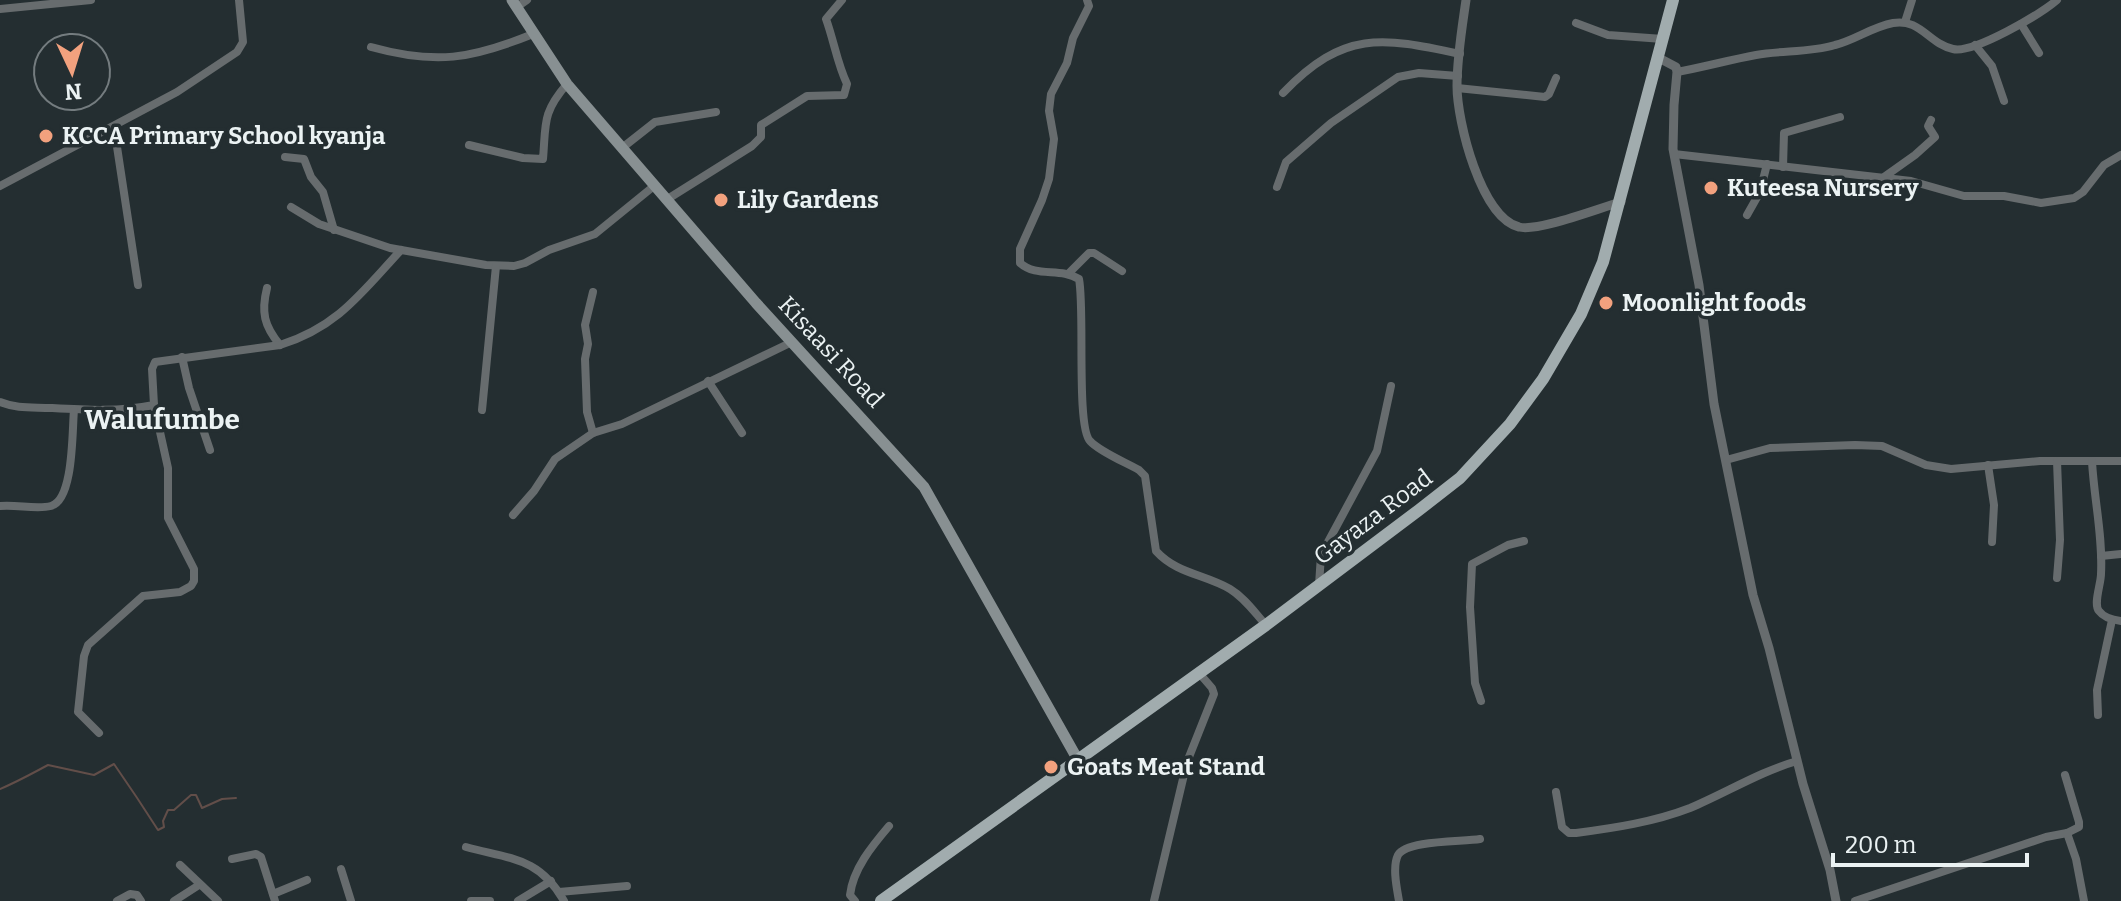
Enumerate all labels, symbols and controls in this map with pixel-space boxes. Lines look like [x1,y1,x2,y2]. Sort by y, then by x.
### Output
north arrow [32,32,112,112]
text: N [64,77,83,106]
place label: KCCA Primary School kyanja [62,122,386,150]
marker: KCCA Primary School kyanja [37,127,55,145]
place label: Kuteesa Nursery [1727,174,1919,202]
marker: Kuteesa Nursery [1702,179,1720,197]
place label: Lily Gardens [737,186,879,214]
marker: Lily Gardens [712,191,730,209]
place label: Moonlight foods [1622,289,1807,317]
street label: Kisaasi Road [773,291,889,413]
marker: Moonlight foods [1597,294,1615,312]
district label: Walufumbe [84,403,240,436]
street label: Gayaza Road [1308,463,1438,571]
place label: Goats Meat Stand [1067,753,1266,781]
marker: Goats Meat Stand [1042,758,1060,776]
scale bar [1833,817,2027,867]
text: 200 m [1845,831,1917,859]

